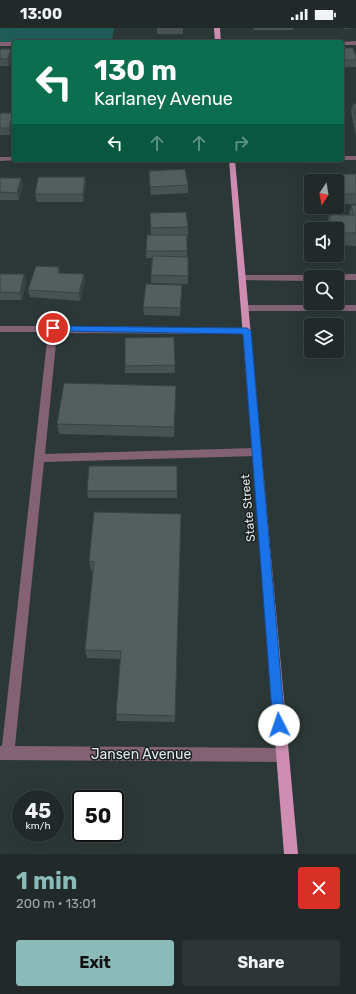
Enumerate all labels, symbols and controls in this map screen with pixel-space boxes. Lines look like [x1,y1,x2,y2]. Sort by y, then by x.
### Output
text: 13:00 [20,5,62,23]
text: 130 m [94,54,177,87]
icon: left [28,56,80,108]
text: Karlaney Avenue [94,88,233,110]
icon: left [104,132,126,154]
icon: ahead [146,132,168,154]
icon: ahead [188,132,210,154]
icon: right [230,132,252,154]
north arrow [304,174,344,214]
map controls [304,174,344,358]
button: sound [304,222,344,262]
button: search [304,270,344,310]
pin [36,311,70,345]
icon: arrive [42,317,64,339]
button: layers [304,318,344,358]
street label: State Street [238,473,258,542]
position arrow [258,704,300,746]
street label: Jansen Avenue [91,746,191,763]
speed limit sign: 50 [72,790,124,842]
text: 45 [25,799,51,823]
text: km/h [26,820,50,832]
text: 1 min [16,867,77,895]
button: close [298,867,340,909]
text: 200 m · 13:01 [16,896,96,911]
button: Exit [16,940,174,986]
button: Share [182,940,340,986]

